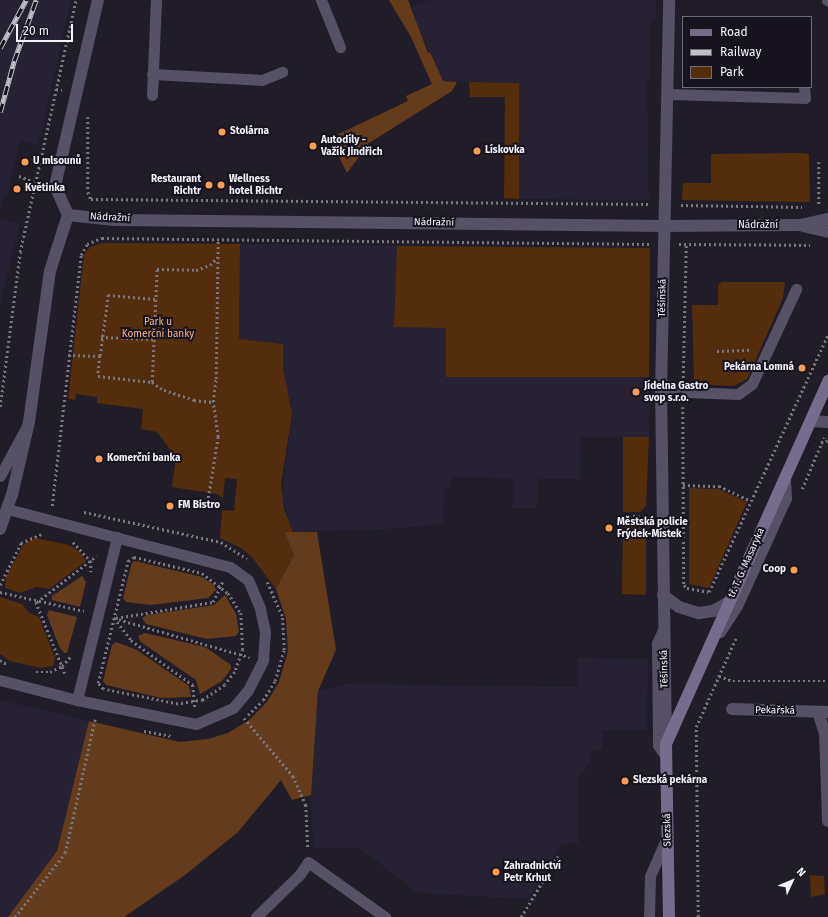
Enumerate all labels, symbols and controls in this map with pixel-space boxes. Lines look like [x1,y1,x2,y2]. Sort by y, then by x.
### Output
scale bar [18,16,75,42]
legend [682,16,812,88]
text: 20 m [23,24,49,38]
text: Road [720,25,748,39]
text: Railway [720,45,761,59]
text: Park [720,65,744,79]
place label: Stolárna [230,126,269,138]
marker: Stolárna [217,127,227,137]
place label: Autodíly - Važík Jindřich [321,134,382,158]
marker: Autodíly - Važík Jindřich [308,141,318,151]
place label: Lískovka [485,145,525,157]
marker: Lískovka [472,146,482,156]
place label: U mlsounů [33,156,81,168]
marker: U mlsounů [20,157,30,167]
place label: Restaurant Richtr [151,173,201,196]
place label: Wellness hotel Richtr [229,173,283,196]
marker: Restaurant Richtr [204,180,214,190]
marker: Wellness hotel Richtr [216,180,226,190]
place label: Květinka [25,183,65,195]
marker: Květinka [12,184,22,194]
street label: Nádražní [90,211,130,225]
street label: Nádražní [414,217,454,229]
street label: Nádražní [738,220,778,232]
street label: Těšínská [657,279,669,317]
park label: Park u Komerční banky [122,316,194,340]
place label: Pekárna Lomná [724,362,794,374]
marker: Pekárna Lomná [797,363,807,373]
place label: Jídelna Gastro svop s.r.o. [644,380,708,404]
marker: Jídelna Gastro svop s.r.o. [631,387,641,397]
place label: Komerční banka [107,453,180,465]
marker: Komerční banka [94,454,104,464]
place label: FM Bistro [178,500,220,512]
marker: FM Bistro [165,501,175,511]
place label: Městská policie Frýdek-Místek [617,516,688,540]
marker: Městská policie Frýdek-Místek [604,523,614,533]
street label: tř. T. G. Masaryka [726,526,768,600]
place label: Coop [763,564,786,576]
marker: Coop [789,565,799,575]
street label: Těšínská [659,650,671,688]
street label: Pekařská [755,705,795,717]
place label: Slezská pekárna [633,775,707,787]
marker: Slezská pekárna [620,776,630,786]
street label: Slezská [662,813,674,847]
place label: Zahradnictví Petr Krhut [504,860,561,884]
north arrow [772,861,812,901]
text: N [794,865,808,879]
marker: Zahradnictví Petr Krhut [491,867,501,877]

